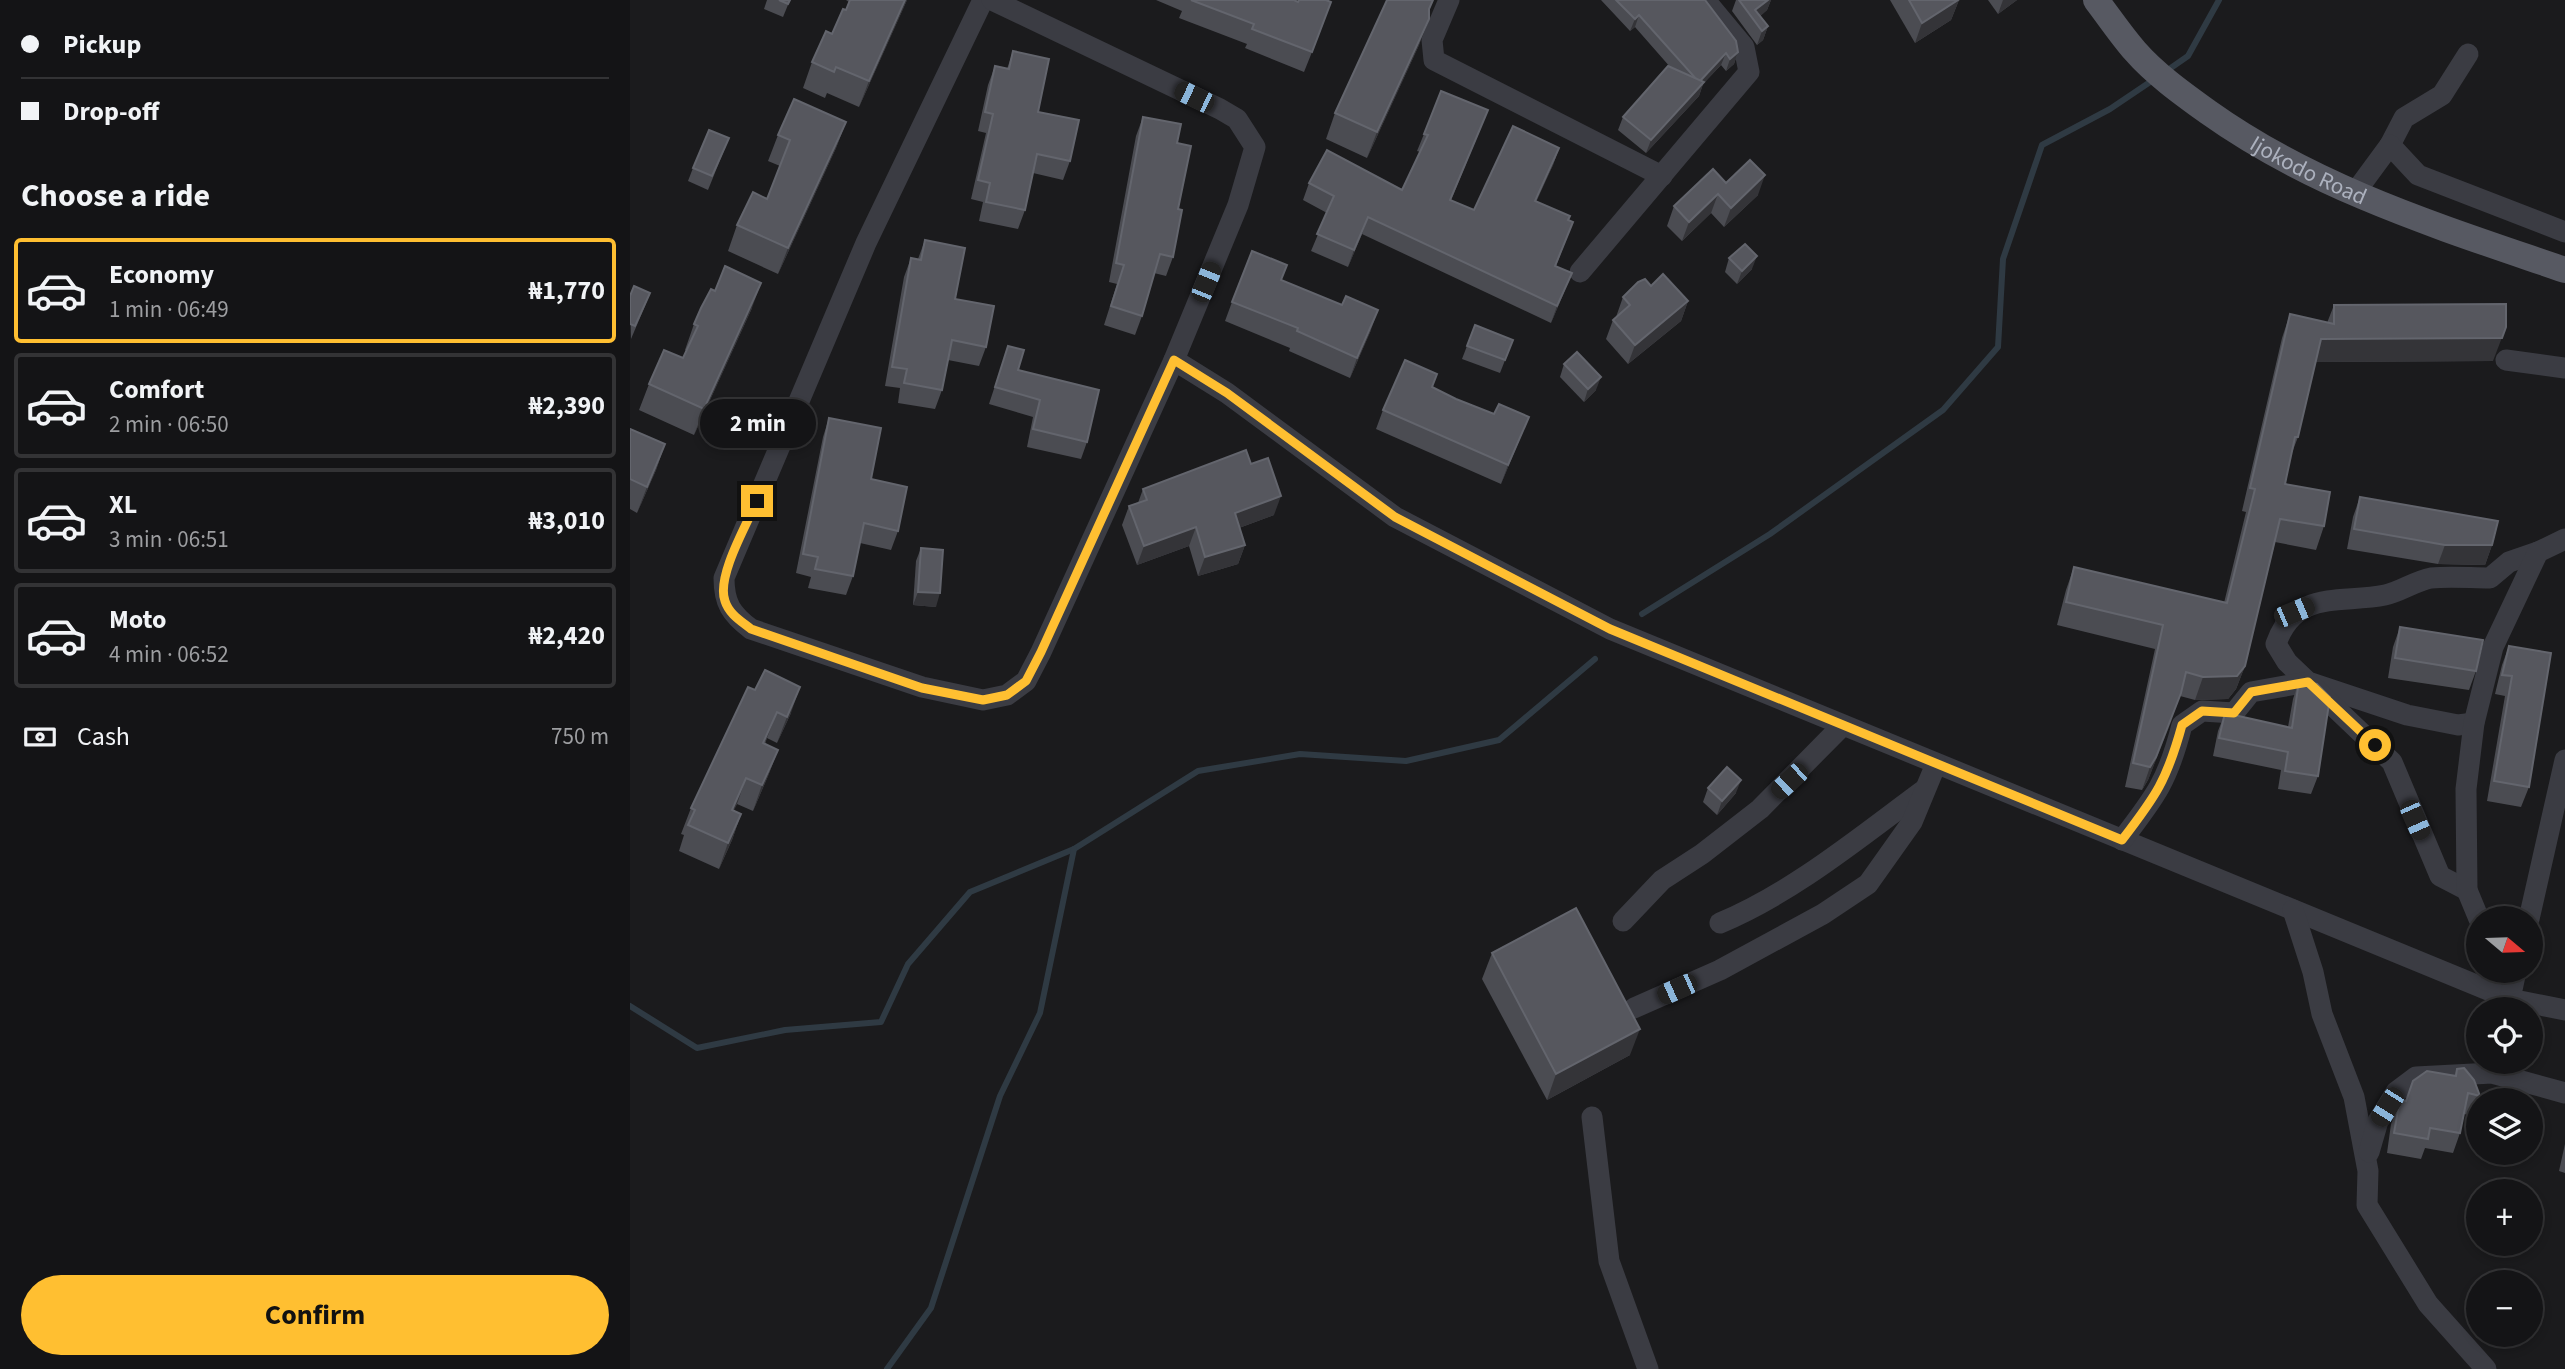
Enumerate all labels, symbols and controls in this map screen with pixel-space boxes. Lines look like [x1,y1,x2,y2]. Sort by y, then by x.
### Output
text: Pickup [63,26,141,63]
car [1171,78,1218,116]
text: Drop-off [63,93,159,130]
street label: Ijokodo Road [2244,127,2372,213]
text: Choose a ride [21,173,210,219]
text: Economy [109,256,214,293]
icon: car [25,259,88,322]
car [1189,259,1224,305]
text: ₦1,770 [529,272,605,309]
text: 1 min · 06:49 [109,293,229,326]
text: Comfort [109,371,204,408]
icon: car [25,374,88,437]
text: ₦2,390 [529,387,605,424]
callout: 2 min [699,400,815,448]
text: 2 min [730,407,786,440]
text: 2 min · 06:50 [109,408,229,441]
route end [741,485,773,517]
text: XL [109,486,137,523]
icon: car [25,489,88,552]
text: ₦3,010 [529,502,605,539]
text: 3 min · 06:51 [109,523,229,556]
car [2271,594,2318,630]
text: Moto [109,601,166,638]
icon: car [25,604,88,667]
text: ₦2,420 [529,617,605,654]
text: 4 min · 06:52 [109,638,229,671]
icon: cash [21,718,59,756]
text: Cash [77,718,130,755]
text: 750 m [551,720,609,753]
route start [2359,729,2391,761]
car [1767,759,1812,803]
car [2397,797,2434,843]
north arrow [2466,906,2543,984]
map controls [2466,906,2543,1347]
car [1654,971,1701,1007]
button: locate [2466,997,2543,1074]
car [2367,1084,2408,1130]
button: layers [2466,1088,2543,1165]
button: + [2466,1179,2543,1256]
button: − [2466,1270,2543,1347]
button: Confirm [21,1275,609,1355]

